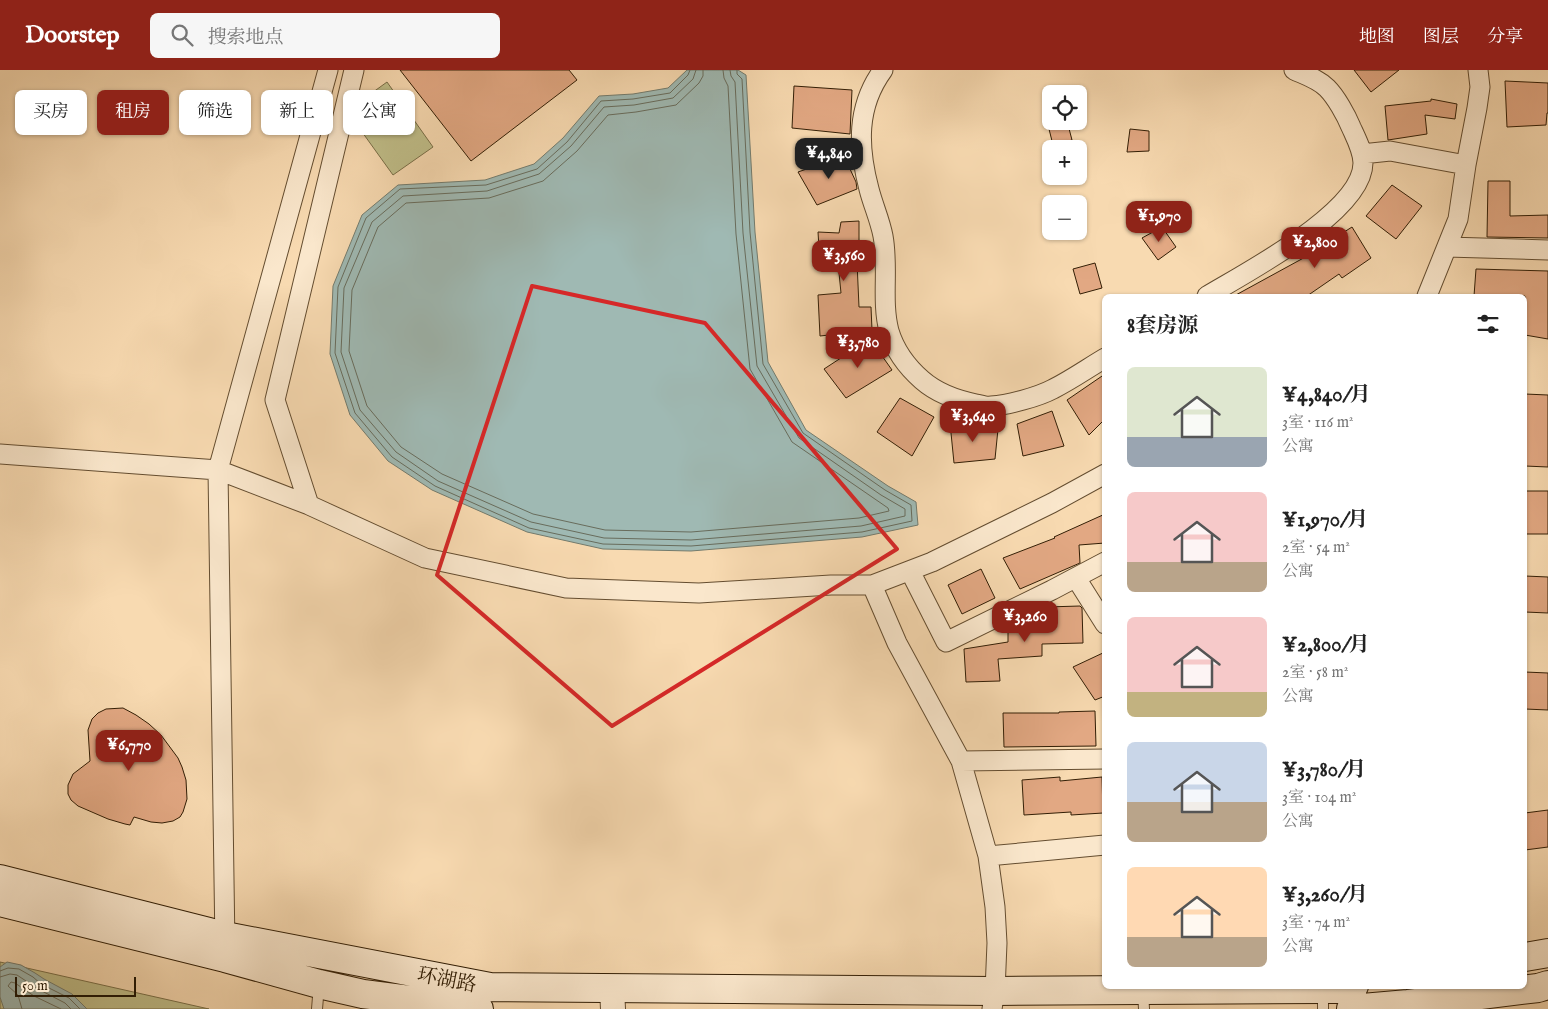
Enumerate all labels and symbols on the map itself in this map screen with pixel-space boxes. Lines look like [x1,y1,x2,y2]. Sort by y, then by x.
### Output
pin: ¥4,840 [788,138,870,180]
pin: ¥1,970 [1118,200,1200,243]
pin: ¥2,800 [1274,226,1356,269]
pin: ¥3,560 [803,240,885,282]
pin: ¥3,780 [817,326,899,369]
pin: ¥3,640 [932,400,1014,443]
pin: ¥3,260 [984,600,1066,643]
pin: ¥6,770 [88,730,170,772]
street label: 环湖路 [415,962,479,998]
scale bar [15,974,136,997]

